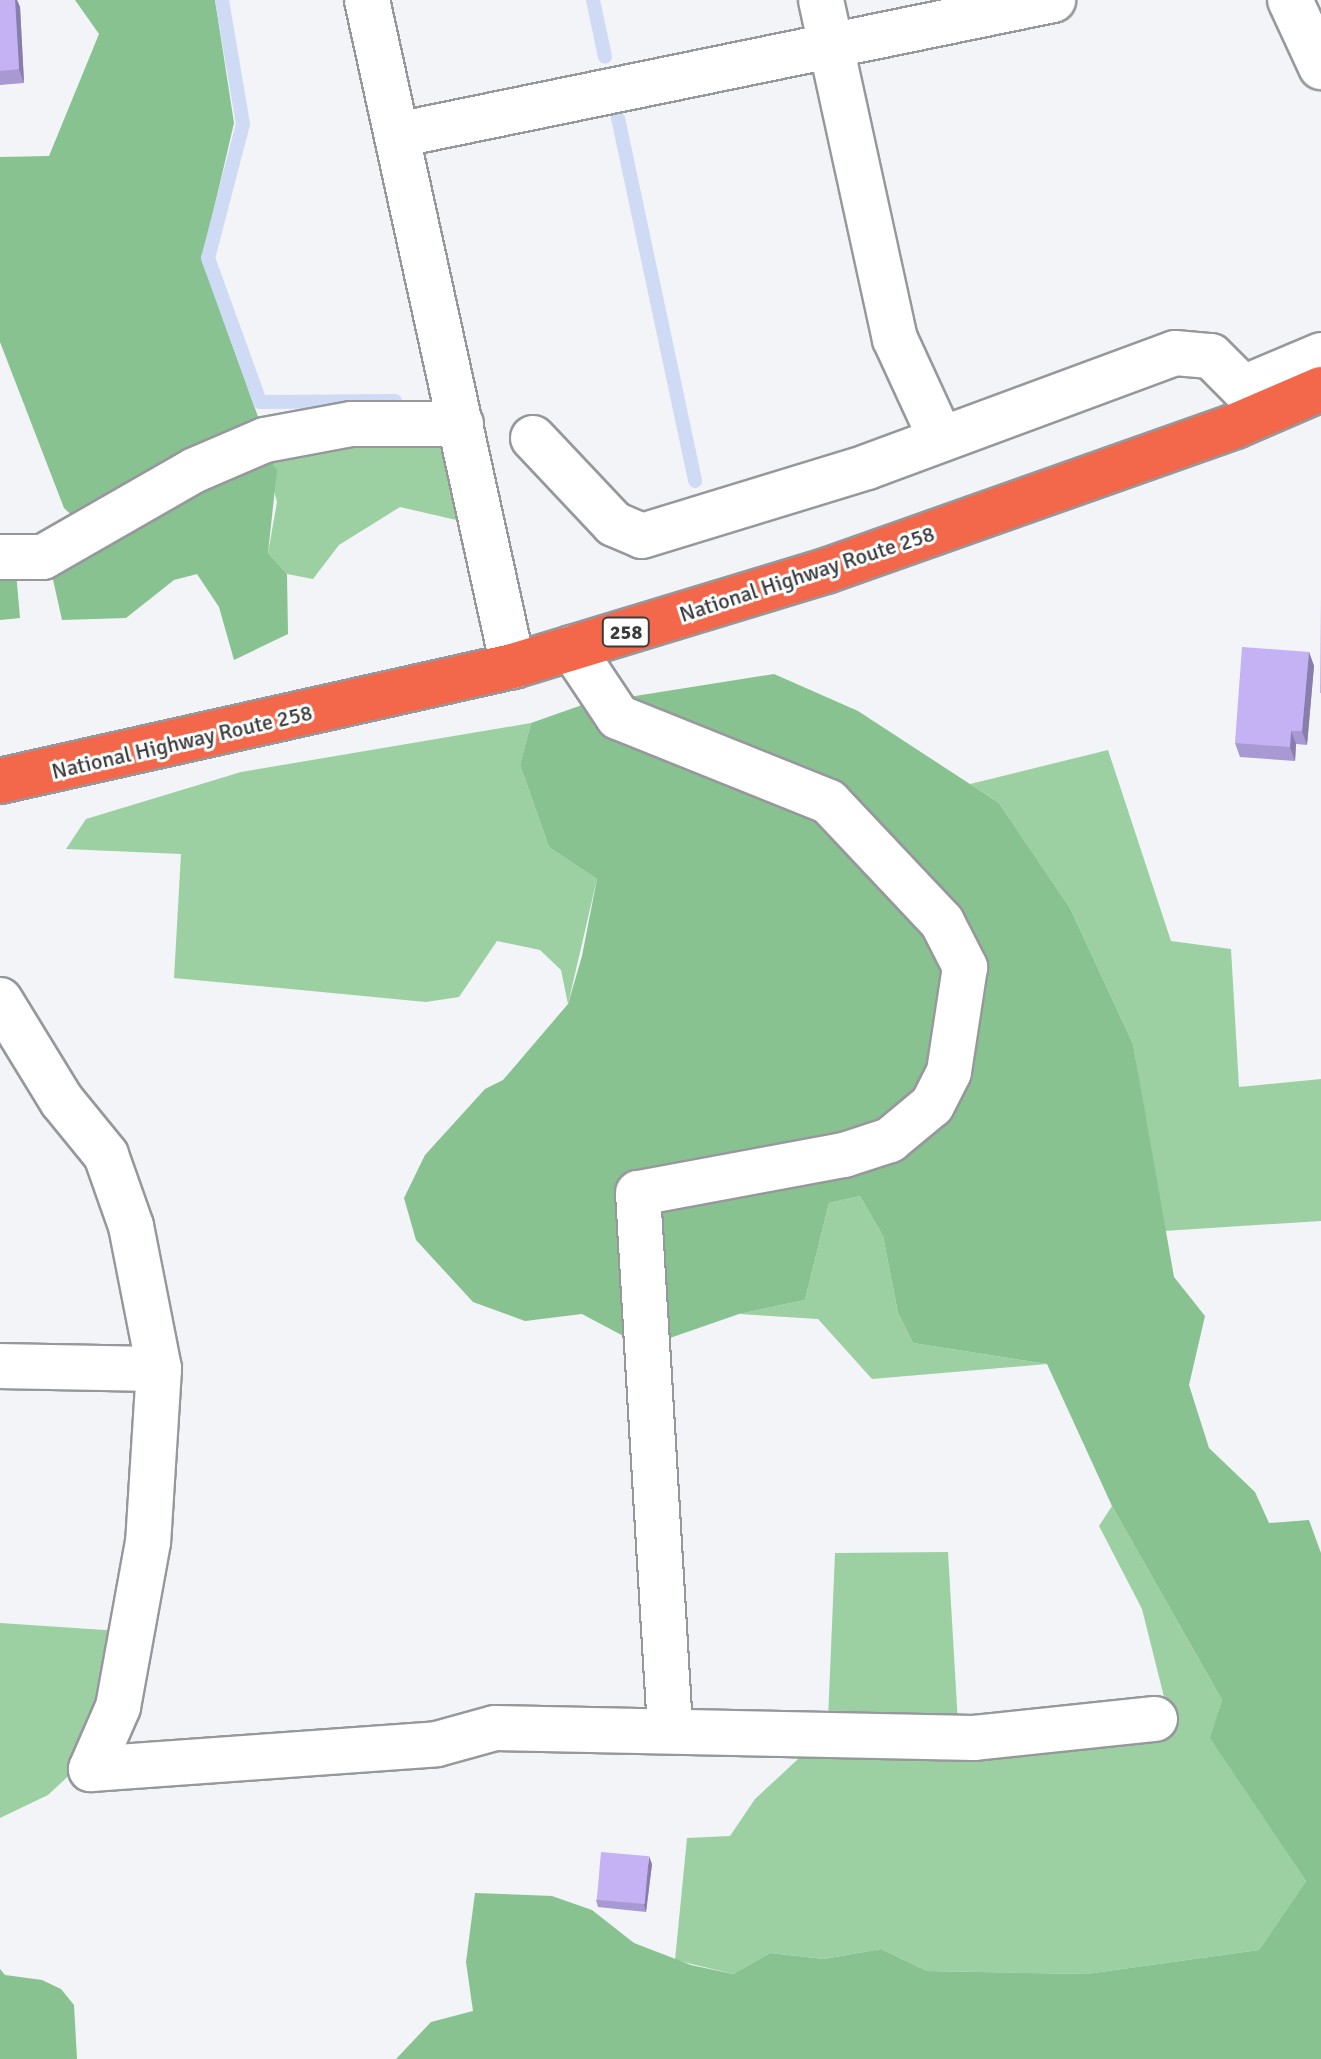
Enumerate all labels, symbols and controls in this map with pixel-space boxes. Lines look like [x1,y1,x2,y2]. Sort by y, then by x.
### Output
street label: National Highway Route 258 [676,520,938,628]
road number: 258 [600,616,652,648]
street label: National Highway Route 258 [49,699,315,785]

